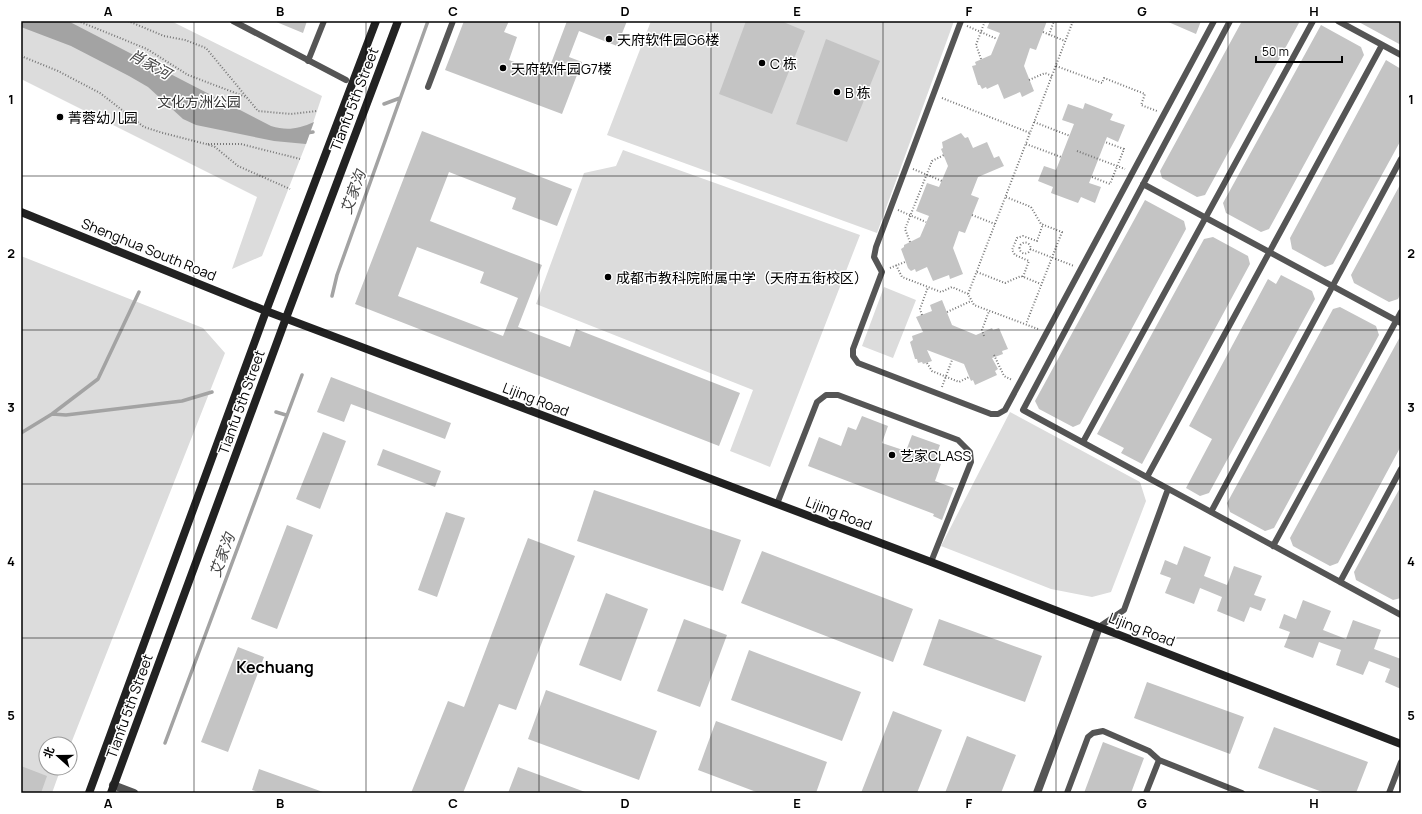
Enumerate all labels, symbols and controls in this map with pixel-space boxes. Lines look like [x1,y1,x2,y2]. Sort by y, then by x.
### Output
text: A [104,2,113,20]
text: B [276,2,284,20]
text: C [448,2,458,20]
text: D [620,2,630,20]
text: E [793,2,801,20]
text: F [966,2,973,20]
text: G [1137,2,1147,20]
text: H [1309,2,1319,20]
place label: 天府软件园G6楼 [617,30,720,49]
marker: 天府软件园G6楼 [604,34,614,44]
scale bar [1256,38,1342,64]
text: 50 m [1262,43,1289,60]
water label: 肖家河 [125,44,177,86]
street label: Tianfu 5th Street [325,44,383,154]
place label: C 栋 [770,54,797,73]
marker: C 栋 [757,58,767,68]
place label: 天府软件园G7楼 [511,59,612,78]
marker: 天府软件园G7楼 [498,63,508,73]
place label: B 栋 [845,83,870,102]
marker: B 栋 [832,87,842,97]
text: 1 [8,90,14,108]
text: 1 [1408,90,1414,108]
park label: 文化方洲公园 [157,92,241,111]
place label: 菁蓉幼儿园 [68,108,138,127]
marker: 菁蓉幼儿园 [55,112,65,122]
water label: 艾家沟 [335,165,371,217]
street label: Shenghua South Road [79,213,219,285]
text: 2 [7,244,15,262]
text: 2 [1407,244,1415,262]
place label: 成都市教科院附属中学（天府五街校区） [616,268,868,287]
marker: 成都市教科院附属中学（天府五街校区） [603,272,613,282]
street label: Tianfu 5th Street [213,347,269,457]
street label: Lijing Road [500,378,572,420]
text: 3 [7,398,15,416]
text: 3 [1407,398,1415,416]
place label: 艺家CLASS [900,446,972,465]
marker: 艺家CLASS [887,450,897,460]
street label: Lijing Road [803,492,875,534]
water label: 艾家沟 [204,528,240,580]
text: 4 [7,552,15,570]
text: 4 [1407,552,1415,570]
street label: Lijing Road [1106,608,1178,650]
street label: Tianfu 5th Street [101,651,157,761]
district label: Kechuang [236,656,314,678]
text: 5 [7,706,15,724]
text: 5 [1407,706,1415,724]
north arrow [38,736,78,776]
text: 北 [39,744,57,760]
text: A [104,794,113,812]
text: B [276,794,284,812]
text: C [448,794,458,812]
text: D [620,794,630,812]
text: E [793,794,801,812]
text: F [966,794,973,812]
text: G [1137,794,1147,812]
text: H [1309,794,1319,812]

